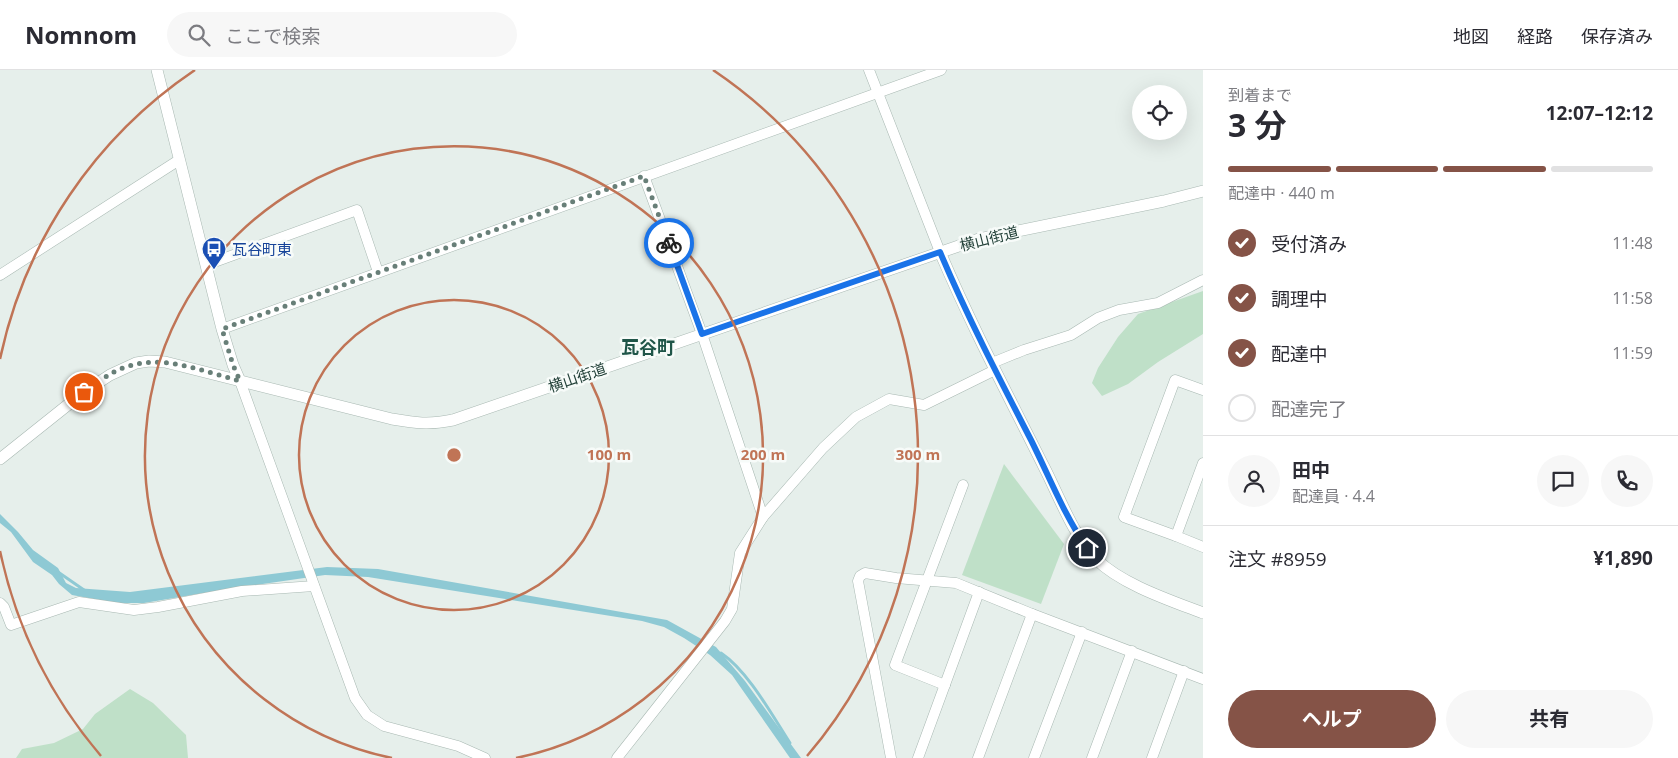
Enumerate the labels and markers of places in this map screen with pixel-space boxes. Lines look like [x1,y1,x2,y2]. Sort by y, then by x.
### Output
bus stop icon: 瓦谷町東 [201,236,227,270]
place label: 瓦谷町東 [232,239,292,259]
pin [63,371,105,413]
centre of rings [445,446,463,464]
pin [1066,527,1108,569]

